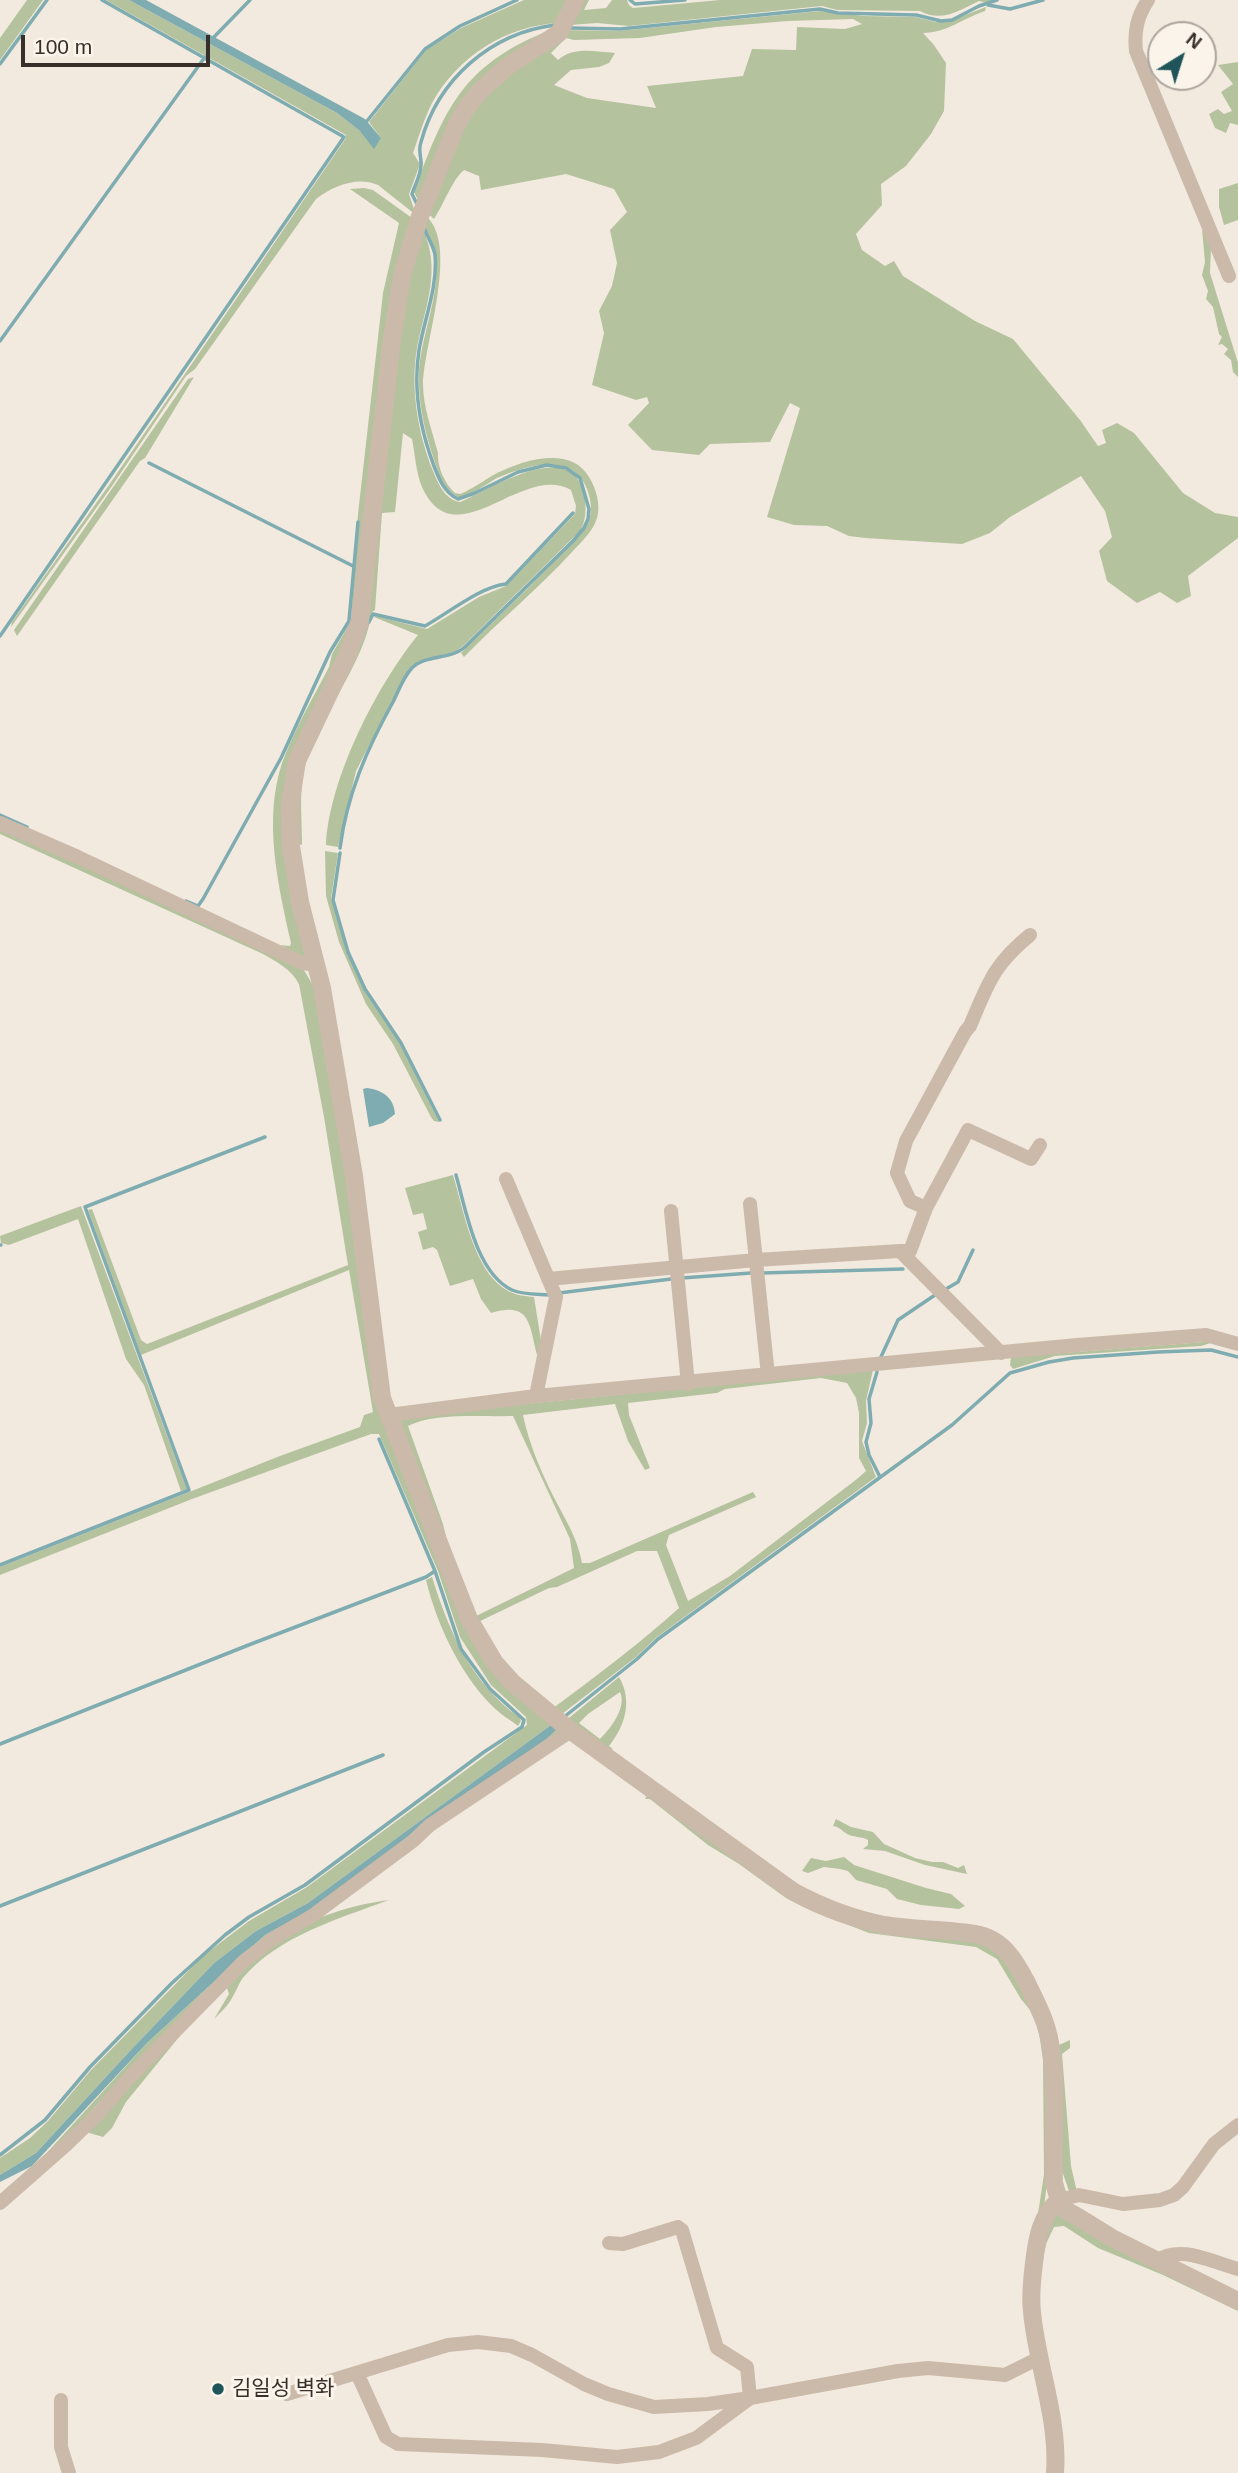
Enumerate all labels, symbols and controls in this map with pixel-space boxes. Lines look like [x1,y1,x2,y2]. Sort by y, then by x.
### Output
scale bar [24,21,214,65]
north arrow [1147,21,1217,91]
text: N [1182,28,1206,53]
text: 100 m [34,35,92,58]
place label: 김일성 벽화 [232,2376,334,2402]
marker: 김일성 벽화 [210,2381,226,2397]

